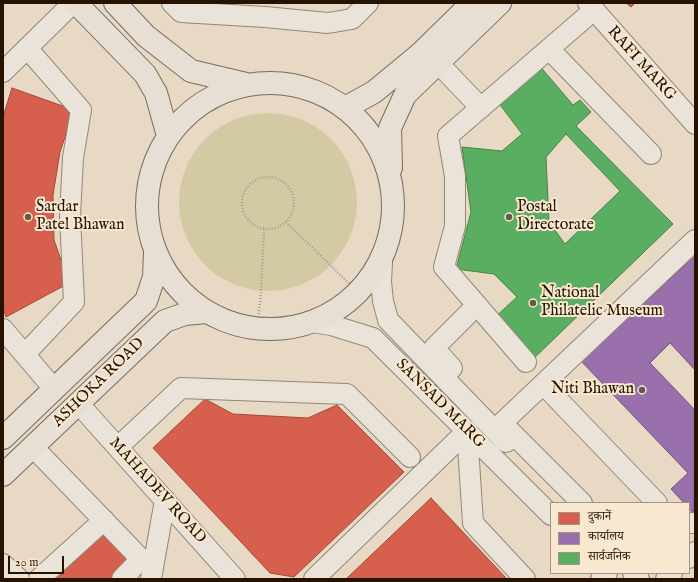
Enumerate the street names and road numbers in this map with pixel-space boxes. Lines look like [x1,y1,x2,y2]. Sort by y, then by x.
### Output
street label: RAFI MARG [602,23,680,105]
street label: ASHOKA ROAD [49,334,149,432]
street label: SANSAD MARG [391,355,489,453]
street label: MAHADEV ROAD [104,434,210,548]

